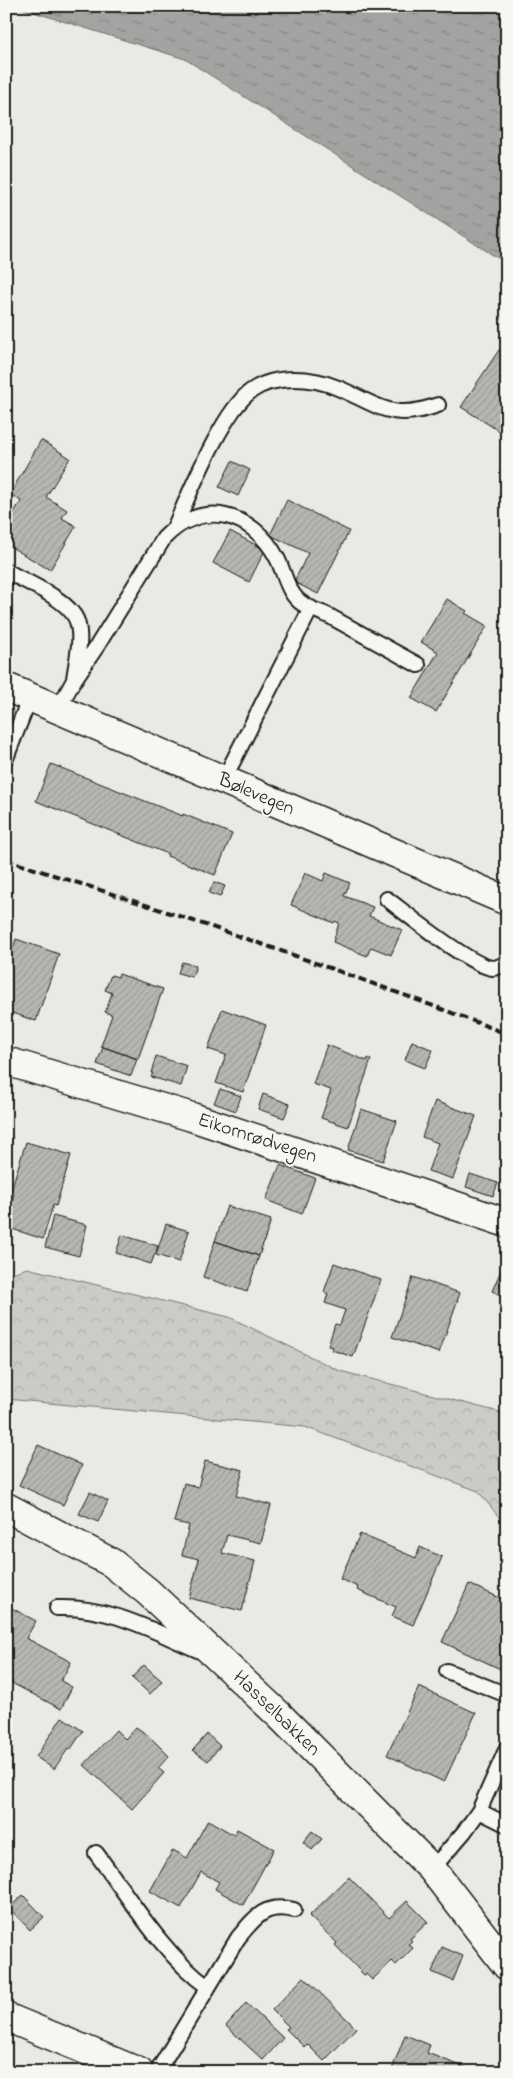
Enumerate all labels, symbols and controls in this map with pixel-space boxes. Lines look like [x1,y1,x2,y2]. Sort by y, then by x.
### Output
street label: Bølevegen [212,765,299,825]
street label: Eikornrødvegen [193,1106,321,1173]
street label: Hasselbakken [225,1664,327,1764]

